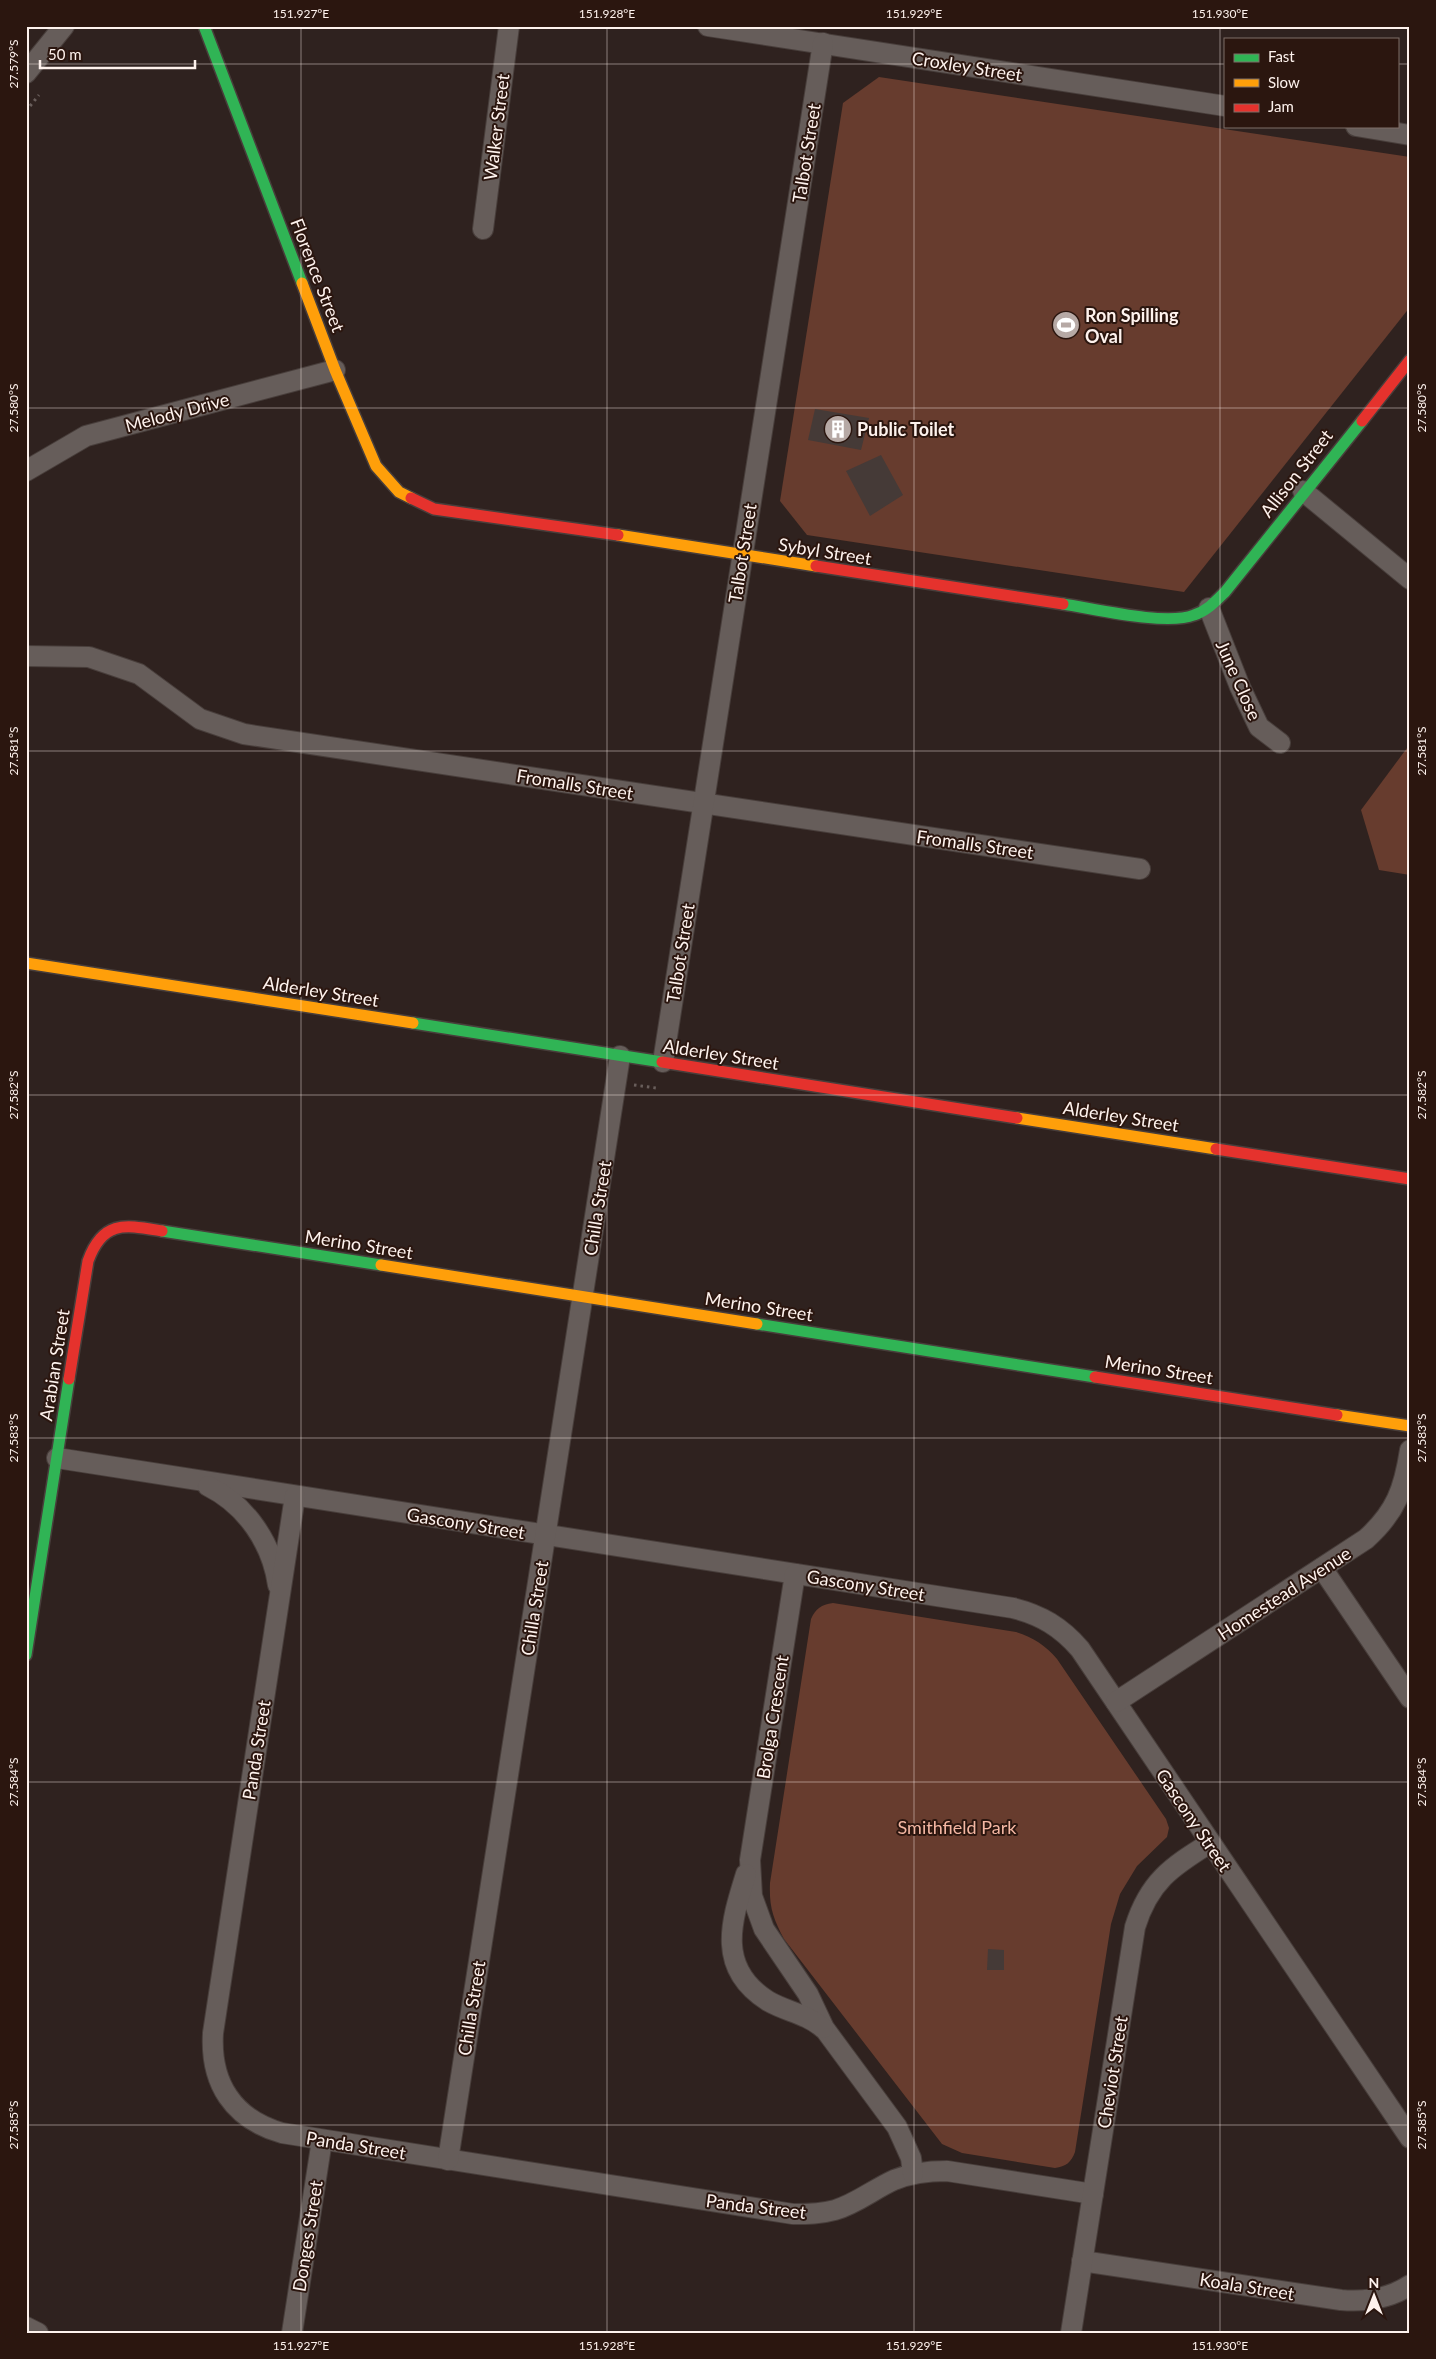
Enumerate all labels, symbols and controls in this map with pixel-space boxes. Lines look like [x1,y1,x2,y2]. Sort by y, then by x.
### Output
text: 151.927°E [273,6,329,21]
text: 151.928°E [579,6,635,21]
text: 151.929°E [886,6,942,21]
text: 151.930°E [1192,6,1248,21]
scale bar [40,38,195,70]
legend [1224,38,1398,128]
text: 27.579°S [6,39,21,89]
text: 50 m [48,45,82,63]
street label: Croxley Street [910,46,1024,86]
text: Fast [1268,47,1295,65]
street label: Walker Street [479,72,514,182]
text: Slow [1268,73,1300,91]
text: Jam [1268,97,1294,115]
street label: Talbot Street [787,101,825,204]
street label: Florence Street [286,215,350,336]
place label: Ron Spilling Oval [1085,304,1179,347]
sports icon: Ron Spilling Oval [1051,310,1081,340]
text: 27.580°S [6,383,21,433]
text: 27.580°S [1414,383,1429,433]
street label: Melody Drive [123,388,231,436]
building icon: Public Toilet [823,414,853,444]
place label: Public Toilet [857,418,955,440]
street label: Allison Street [1255,424,1337,521]
street label: Talbot Street [723,501,761,604]
street label: Sybyl Street [777,533,874,569]
street label: June Close [1212,637,1266,723]
text: 27.581°S [6,726,21,776]
text: 27.581°S [1414,726,1429,776]
street label: Fromalls Street [515,764,635,804]
street label: Fromalls Street [915,825,1035,863]
street label: Talbot Street [661,901,699,1004]
street label: Alderley Street [262,971,381,1011]
street label: Alderley Street [662,1034,781,1074]
text: 27.582°S [6,1070,21,1120]
text: 27.582°S [1414,1070,1429,1120]
street label: Alderley Street [1062,1096,1181,1136]
street label: Chilla Street [579,1158,615,1257]
street label: Merino Street [303,1225,415,1263]
street label: Merino Street [703,1287,815,1325]
street label: Arabian Street [34,1307,74,1422]
street label: Merino Street [1103,1350,1215,1388]
text: 27.583°S [6,1413,21,1463]
text: 27.583°S [1414,1413,1429,1463]
street label: Gascony Street [405,1503,527,1543]
street label: Homestead Avenue [1213,1542,1355,1644]
street label: Chilla Street [516,1558,552,1657]
street label: Gascony Street [805,1565,927,1605]
street label: Brolga Crescent [751,1653,793,1780]
street label: Panda Street [237,1698,275,1801]
text: 27.584°S [6,1757,21,1807]
text: 27.584°S [1414,1757,1429,1807]
street label: Gascony Street [1152,1764,1237,1876]
park label: Smithfield Park [898,1816,1017,1838]
street label: Chilla Street [453,1958,489,2057]
street label: Cheviot Street [1092,2014,1132,2130]
text: 27.585°S [6,2100,21,2150]
text: 27.585°S [1414,2100,1429,2150]
street label: Panda Street [305,2126,408,2164]
street label: Donges Street [287,2178,327,2293]
street label: Panda Street [705,2189,808,2223]
street label: Koala Street [1198,2268,1296,2304]
north arrow [1348,2272,1398,2322]
text: N [1369,2274,1379,2291]
text: 151.927°E [273,2338,329,2353]
text: 151.928°E [579,2338,635,2353]
text: 151.929°E [886,2338,942,2353]
text: 151.930°E [1192,2338,1248,2353]

